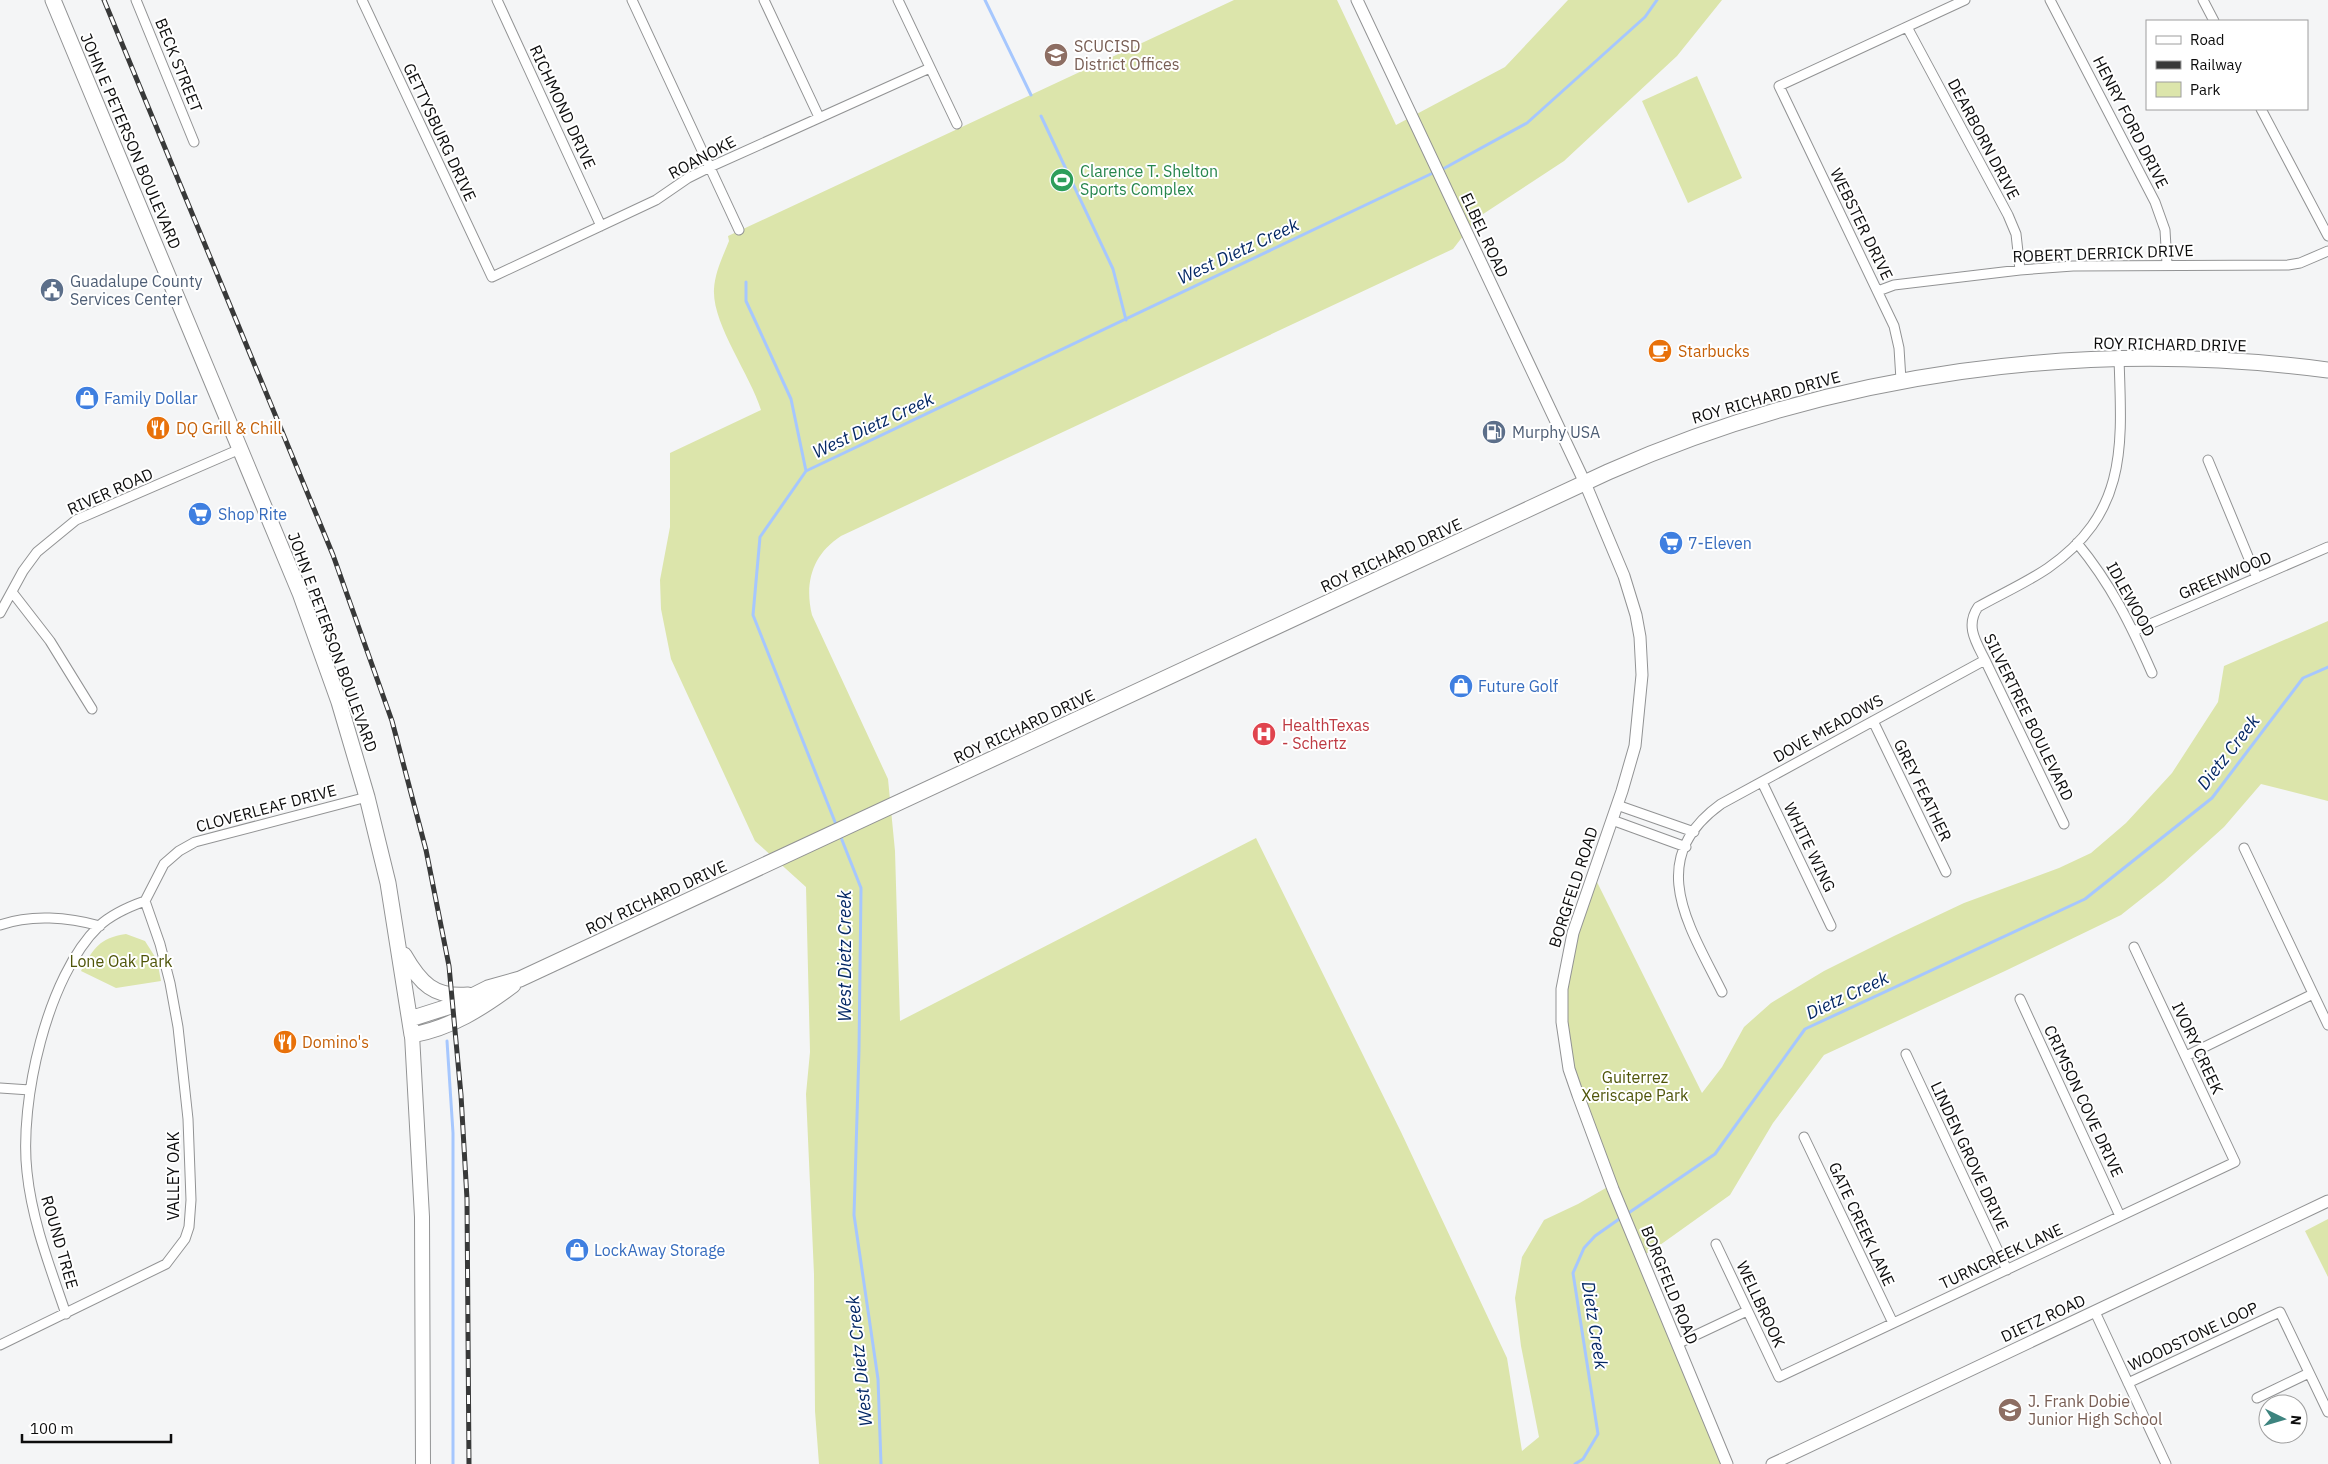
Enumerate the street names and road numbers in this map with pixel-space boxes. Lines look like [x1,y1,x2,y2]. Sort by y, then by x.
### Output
street label: BECK STREET [151,15,207,115]
street label: JOHN E PETERSON BOULEVARD [76,30,186,252]
street label: RICHMOND DRIVE [526,42,600,172]
street label: HENRY FORD DRIVE [2089,52,2173,192]
street label: GETTYSBURG DRIVE [399,60,481,204]
street label: DEARBORN DRIVE [1944,75,2024,203]
street label: ROANOKE [665,131,739,183]
street label: WEBSTER DRIVE [1826,165,1898,283]
street label: ELBEL ROAD [1457,190,1513,280]
street label: ROBERT DERRICK DRIVE [2012,240,2194,266]
street label: ROY RICHARD DRIVE [2093,333,2247,355]
street label: ROY RICHARD DRIVE [1689,366,1843,428]
street label: RIVER ROAD [64,463,156,519]
street label: ROY RICHARD DRIVE [1317,513,1465,597]
street label: JOHN E PETERSON BOULEVARD [284,529,382,755]
street label: GREENWOOD [2176,546,2274,604]
street label: IDLEWOOD [2102,558,2160,640]
street label: SILVERTREE BOULEVARD [1980,630,2078,804]
street label: ROY RICHARD DRIVE [950,684,1098,768]
street label: DOVE MEADOWS [1769,689,1887,767]
street label: GREY FEATHER [1890,736,1956,844]
street label: CLOVERLEAF DRIVE [194,780,338,836]
street label: WHITE WING [1780,799,1840,895]
street label: BORGFELD ROAD [1544,824,1602,950]
street label: ROY RICHARD DRIVE [582,855,730,939]
street label: IVORY CREEK [2168,999,2228,1097]
street label: CRIMSON COVE DRIVE [2040,1022,2128,1180]
street label: LINDEN GROVE DRIVE [1927,1078,2013,1234]
street label: VALLEY OAK [163,1131,183,1221]
street label: GATE CREEK LANE [1825,1159,1899,1289]
street label: ROUND TREE [37,1193,83,1291]
street label: TURNCREEK LANE [1936,1219,2066,1293]
street label: BORGFELD ROAD [1637,1223,1703,1347]
street label: WELLBROOK [1732,1258,1790,1350]
street label: DIETZ ROAD [1998,1290,2088,1346]
street label: WOODSTONE LOOP [2125,1297,2261,1375]

